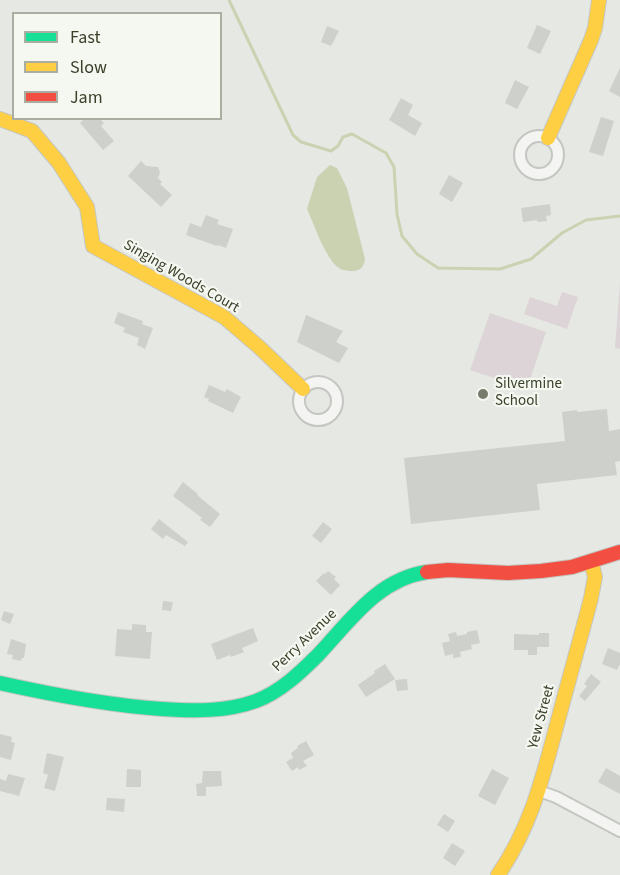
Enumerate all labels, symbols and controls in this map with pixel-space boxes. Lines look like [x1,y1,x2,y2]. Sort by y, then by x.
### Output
legend [12,12,222,120]
text: Fast [70,25,101,50]
text: Slow [70,55,107,80]
text: Jam [70,85,103,110]
street label: Singing Woods Court [120,237,242,317]
place label: Silvermine School [495,376,562,411]
marker: Silvermine School [476,387,490,401]
street label: Perry Avenue [269,606,341,676]
street label: Yew Street [525,683,559,751]

